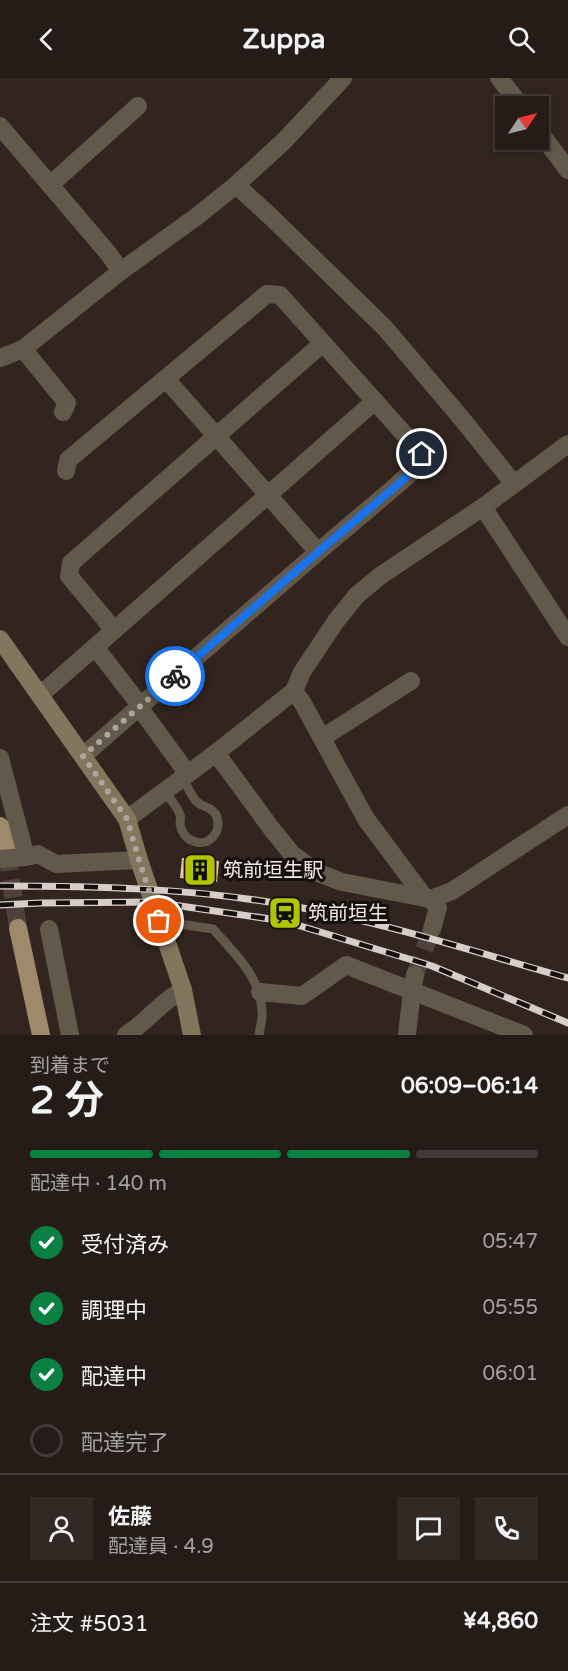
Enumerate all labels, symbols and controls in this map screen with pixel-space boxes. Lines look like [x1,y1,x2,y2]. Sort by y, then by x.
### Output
icon: back [30,23,63,56]
text: Zuppa [243,23,325,56]
icon: search [505,23,538,56]
north arrow [495,96,549,150]
map controls [495,96,549,150]
pin [396,428,447,479]
icon: home [405,437,438,470]
courier [145,646,205,706]
icon: bike [159,660,192,693]
building icon: 筑前垣生駅 [182,852,218,888]
place label: 筑前垣生駅 [223,859,323,883]
pin [133,895,184,946]
station icon: 筑前垣生 [267,895,303,931]
place label: 筑前垣生 [308,902,388,926]
icon: bag [142,904,175,937]
text: 到着まで [30,1054,110,1078]
text: 06:09–06:14 [401,1073,538,1099]
text: 2 分 [30,1077,104,1124]
text: 配達中 · 140 m [30,1172,167,1196]
icon: check [30,1226,63,1259]
text: 05:47 [483,1230,538,1254]
text: 受付済み [81,1232,169,1258]
icon: check [30,1292,63,1325]
text: 05:55 [483,1296,538,1320]
text: 調理中 [81,1298,147,1324]
icon: check [30,1358,63,1391]
text: 06:01 [483,1362,538,1386]
text: 配達中 [81,1364,147,1390]
text: 配達完了 [81,1430,169,1456]
button: person [30,1497,93,1560]
button: chat [397,1497,460,1560]
button: phone [475,1497,538,1560]
text: 佐藤 [108,1504,152,1530]
text: 配達員 · 4.9 [108,1535,214,1559]
text: ¥4,860 [463,1608,538,1634]
text: 注文 #5031 [30,1611,148,1637]

